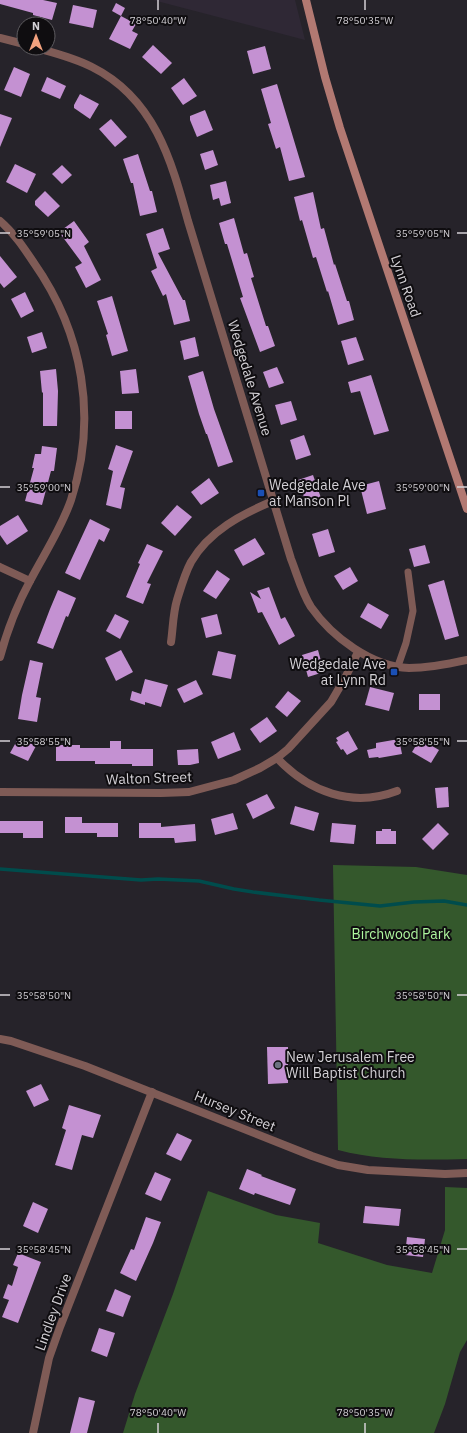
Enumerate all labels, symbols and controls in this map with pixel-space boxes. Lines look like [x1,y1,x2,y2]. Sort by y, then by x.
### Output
text: 78°50'40"W [130,14,186,27]
text: 78°50'35"W [337,14,393,27]
north arrow [16,16,56,56]
text: N [32,19,40,33]
text: 35°59'05"N [17,227,71,240]
text: 35°59'05"N [396,227,450,240]
street label: Lynn Road [387,252,425,320]
street label: Wedgedale Avenue [224,318,276,438]
place label: Wedgedale Ave at Manson Pl [269,476,366,510]
text: 35°59'00"N [17,481,71,494]
text: 35°59'00"N [396,481,450,494]
marker: Wedgedale Ave at Manson Pl [256,488,266,498]
place label: Wedgedale Ave at Lynn Rd [289,655,386,689]
marker: Wedgedale Ave at Lynn Rd [389,667,399,677]
text: 35°58'55"N [17,735,71,748]
text: 35°58'55"N [396,735,450,748]
street label: Walton Street [106,768,192,788]
park label: Birchwood Park [352,925,451,943]
text: 35°58'50"N [17,989,71,1002]
text: 35°58'50"N [396,989,450,1002]
place label: New Jerusalem Free Will Baptist Church [286,1048,415,1082]
marker: New Jerusalem Free Will Baptist Church [273,1060,283,1070]
street label: Hursey Street [192,1087,278,1136]
text: 35°58'45"N [17,1243,71,1256]
text: 35°58'45"N [396,1243,450,1256]
street label: Lindley Drive [31,1271,75,1353]
text: 78°50'40"W [130,1406,186,1419]
text: 78°50'35"W [337,1406,393,1419]

